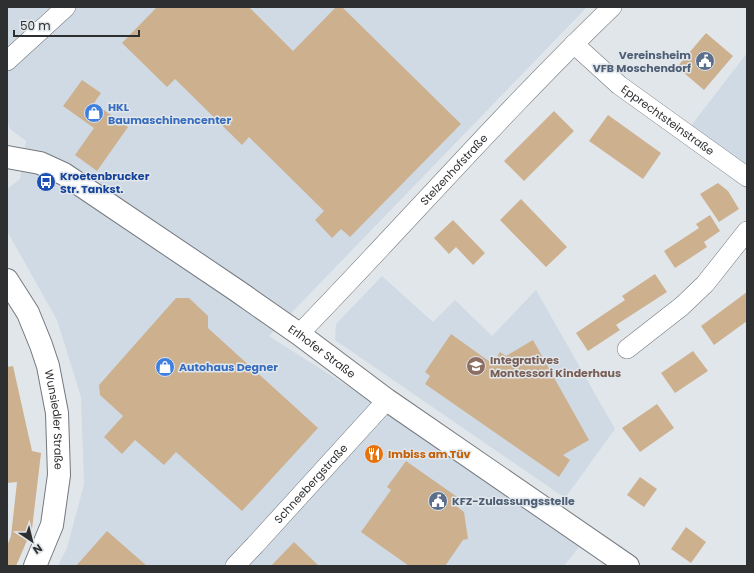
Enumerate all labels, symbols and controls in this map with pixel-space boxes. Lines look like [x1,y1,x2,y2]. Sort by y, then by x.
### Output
scale bar [14,12,139,38]
text: 50 m [20,17,51,34]
place label: Vereinsheim VFB Moschendorf [593,47,691,76]
public building icon: Vereinsheim VFB Moschendorf [694,50,716,72]
street label: Epprechtsteinstraße [618,81,718,159]
place label: HKL Baumaschinencenter [108,99,231,128]
shop icon: HKL Baumaschinencenter [83,102,105,124]
street label: Stelzenhofstraße [417,130,491,209]
place label: Kroetenbrucker Str. Tankst. [60,168,150,197]
bus stop icon: Kroetenbrucker Str. Tankst. [35,171,57,193]
street label: Erlhofer Straße [285,321,359,382]
place label: Integratives Montessori Kinderhaus [490,352,621,381]
school or university icon: Integratives Montessori Kinderhaus [465,355,487,377]
shop icon: Autohaus Degner [154,356,176,378]
place label: Autohaus Degner [179,359,278,375]
street label: Wunsiedler Straße [41,368,67,470]
street label: Schneebergstraße [271,440,351,527]
restaurant icon: Imbiss am Tüv [363,443,385,465]
place label: Imbiss am Tüv [388,446,471,462]
public building icon: KFZ-Zulassungsstelle [427,490,449,512]
place label: KFZ-Zulassungsstelle [452,493,575,509]
north arrow [12,521,52,561]
text: N [30,540,46,558]

